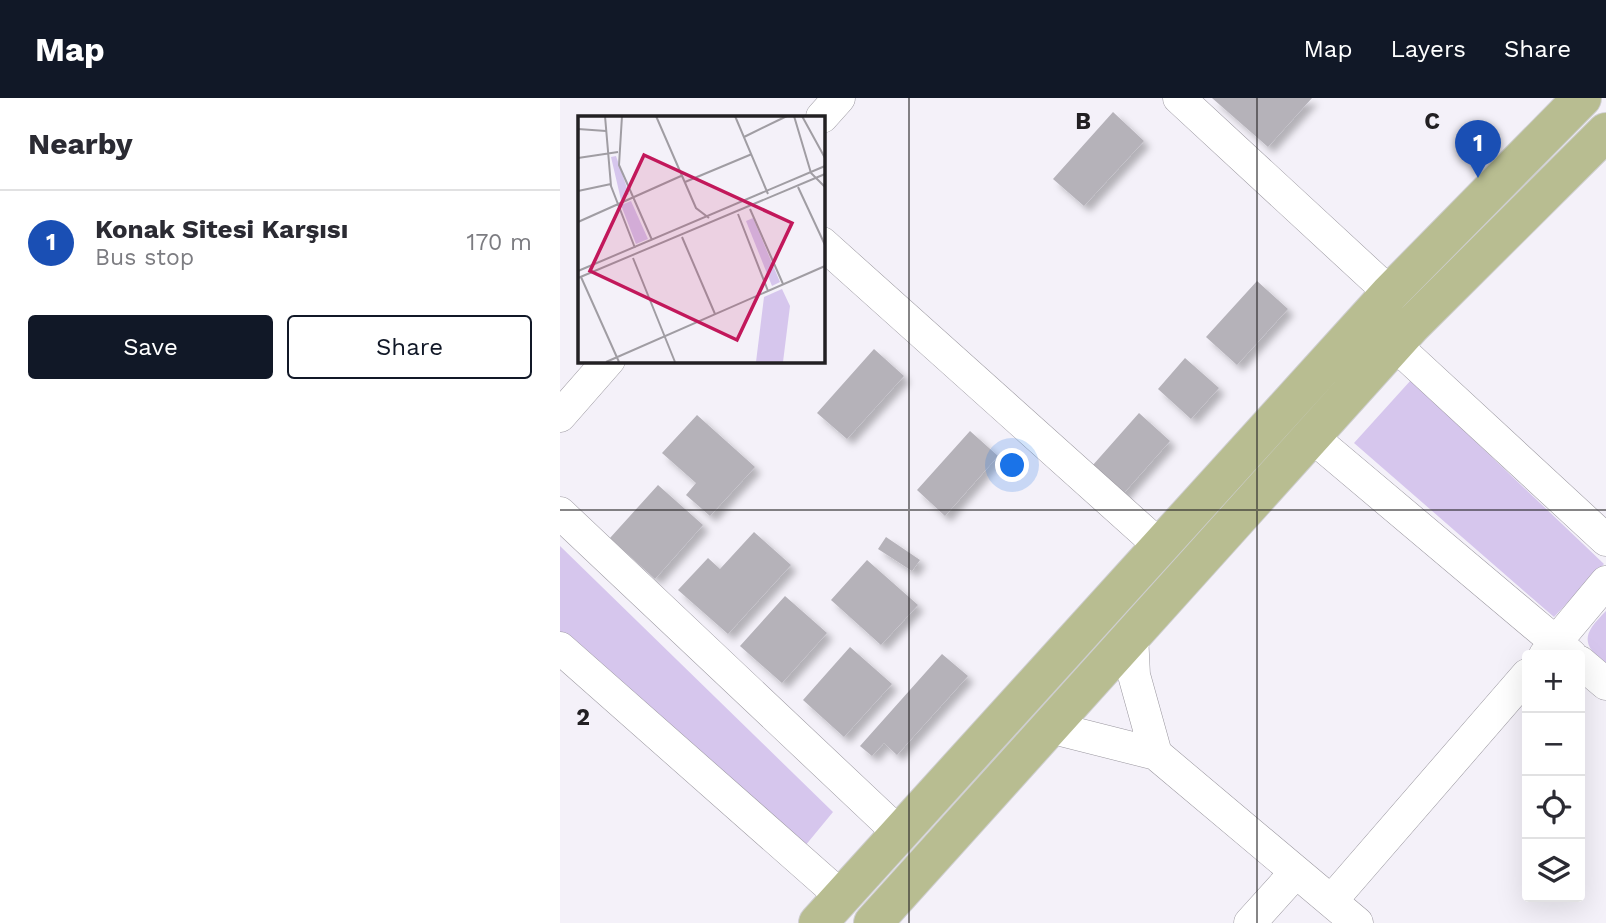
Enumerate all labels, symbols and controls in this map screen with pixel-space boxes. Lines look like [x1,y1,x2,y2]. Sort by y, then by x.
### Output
text: Map [35,30,105,69]
text: Map [1304,35,1352,63]
text: Layers [1390,35,1466,63]
text: Share [1504,35,1571,63]
text: B [1075,108,1091,135]
text: C [1424,108,1440,135]
inset map [578,116,824,362]
pin: 1 [1455,120,1501,178]
text: Nearby [28,126,133,161]
text: Konak Sitesi Karşısı [95,214,348,244]
text: 1 [46,229,56,256]
text: 170 m [467,229,532,256]
text: Bus stop [95,244,194,271]
button: Save [28,315,273,379]
button: Share [287,315,532,379]
your location [995,448,1029,482]
map controls [1522,650,1585,902]
button: + [1522,650,1585,713]
text: 2 [576,704,590,731]
button: − [1522,713,1585,776]
button: locate [1522,776,1585,839]
button: layers [1522,839,1585,902]

